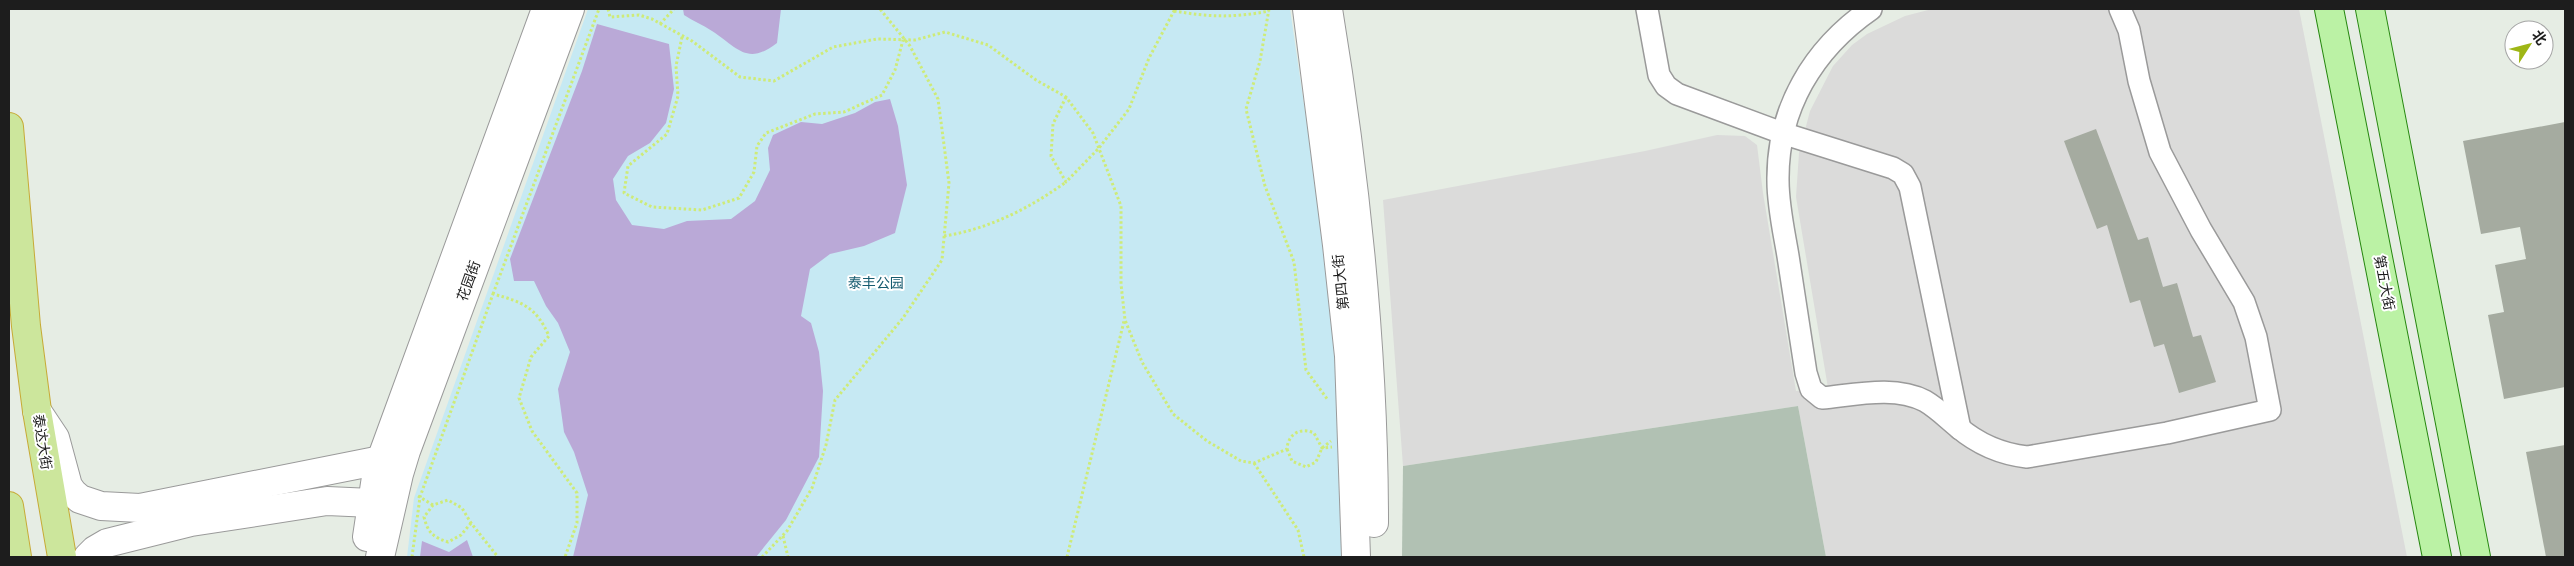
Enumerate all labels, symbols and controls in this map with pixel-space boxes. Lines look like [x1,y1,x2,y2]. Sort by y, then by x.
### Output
north arrow [2504,20,2554,70]
text: 北 [2528,27,2550,48]
street label: 第四大街 [1330,253,1352,311]
street label: 第五大街 [2370,254,2398,312]
street label: 花园街 [454,258,484,304]
park label: 泰丰公园 [848,275,904,292]
street label: 泰达大街 [29,413,55,471]

